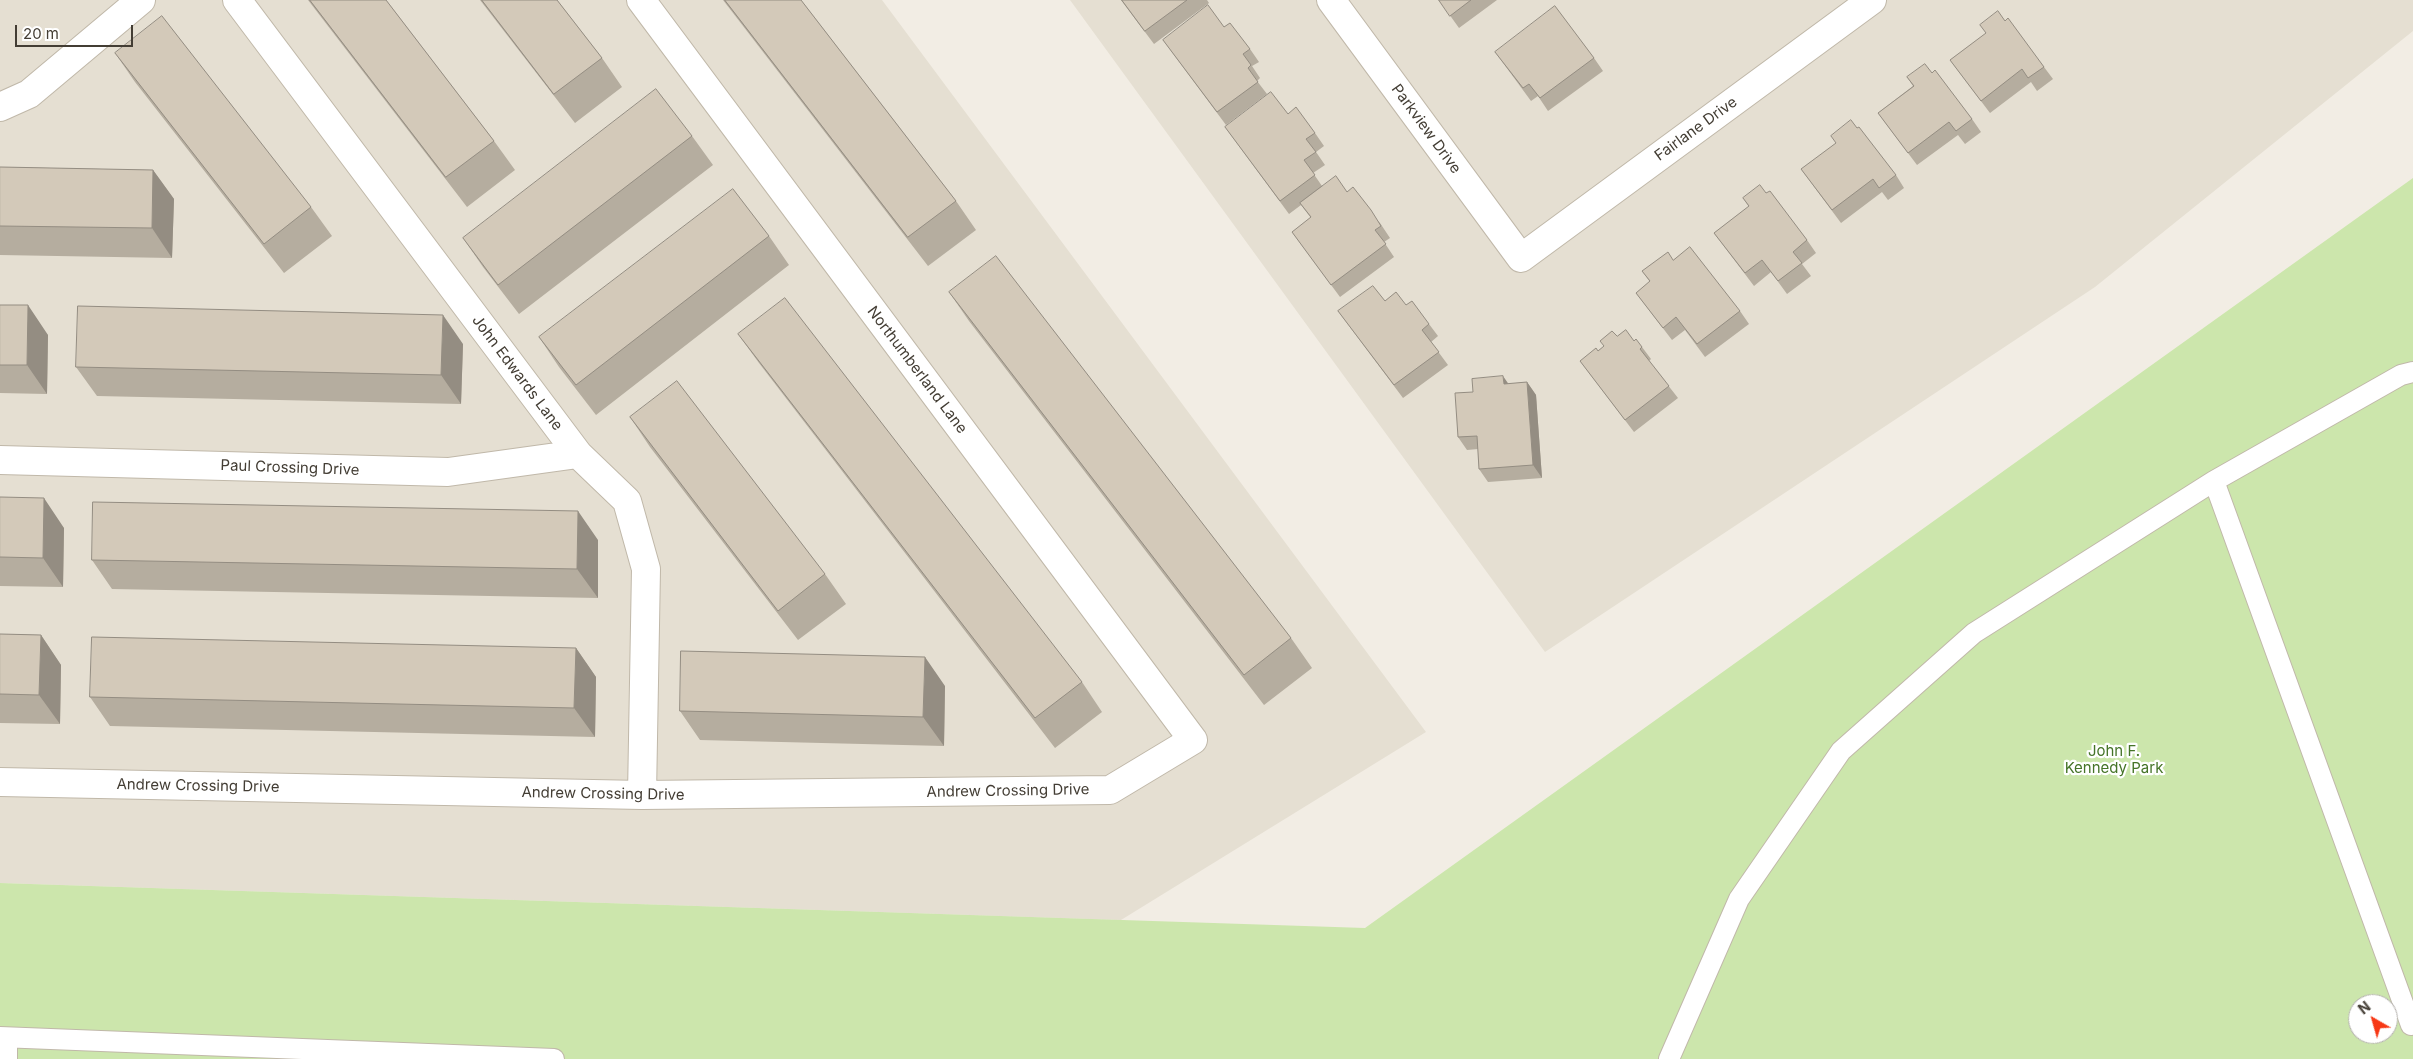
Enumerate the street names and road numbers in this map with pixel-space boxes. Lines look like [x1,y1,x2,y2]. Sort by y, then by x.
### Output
street label: Parkview Drive [1387,81,1465,177]
street label: Fairlane Drive [1651,93,1741,165]
street label: Northumberland Lane [863,303,971,437]
street label: John Edwards Lane [468,312,566,434]
street label: Paul Crossing Drive [220,457,360,479]
street label: Andrew Crossing Drive [116,776,280,796]
street label: Andrew Crossing Drive [926,781,1090,801]
street label: Andrew Crossing Drive [521,784,685,804]

